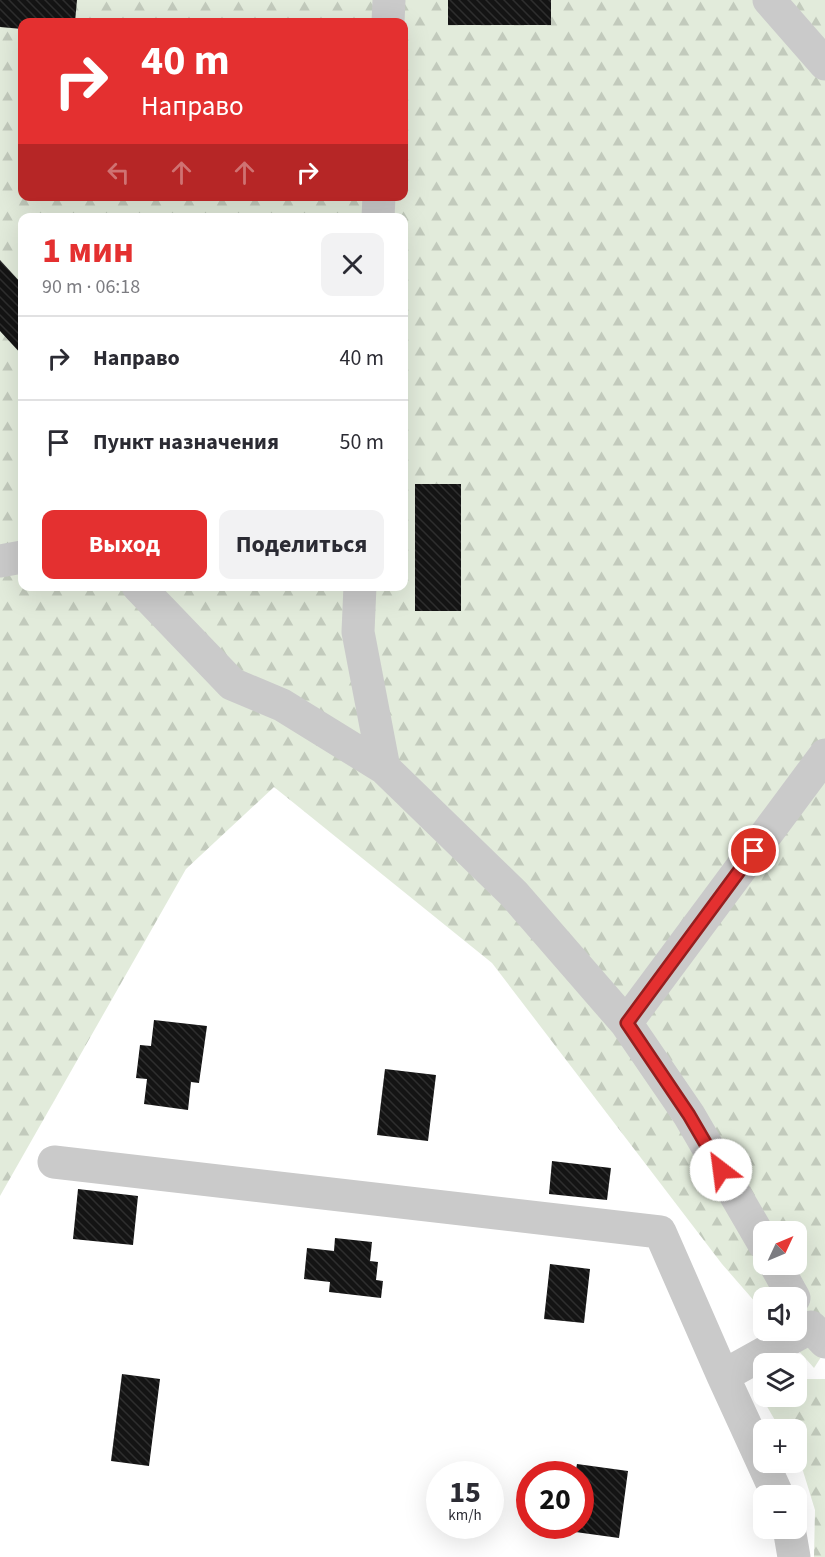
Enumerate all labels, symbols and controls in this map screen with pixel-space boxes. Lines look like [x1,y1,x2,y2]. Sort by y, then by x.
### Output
text: 40 m [141,31,230,91]
icon: right [42,42,120,120]
text: Направо [141,87,244,126]
icon: left [102,156,135,189]
icon: ahead [165,156,198,189]
icon: ahead [228,156,261,189]
icon: right [291,156,324,189]
text: 1 мин [42,225,134,276]
button: close [321,233,384,296]
text: 90 m · 06:18 [42,273,140,301]
icon: right [42,342,75,375]
text: Направо [93,342,180,374]
text: 40 m [339,342,384,374]
icon: arrive [42,426,75,459]
text: Пункт назначения [93,426,279,458]
text: 50 m [339,426,384,458]
button: Выход [42,510,207,579]
button: Поделиться [219,510,384,579]
pin [728,825,779,876]
icon: arrive [737,834,770,867]
position arrow [689,1138,753,1202]
north arrow [753,1221,807,1275]
map controls [753,1221,807,1539]
button: sound [753,1287,807,1341]
button: layers [753,1353,807,1407]
button: + [753,1419,807,1473]
speed limit sign: 20 [516,1461,594,1539]
text: 15 [449,1471,481,1514]
button: − [753,1485,807,1539]
text: km/h [448,1505,482,1526]

